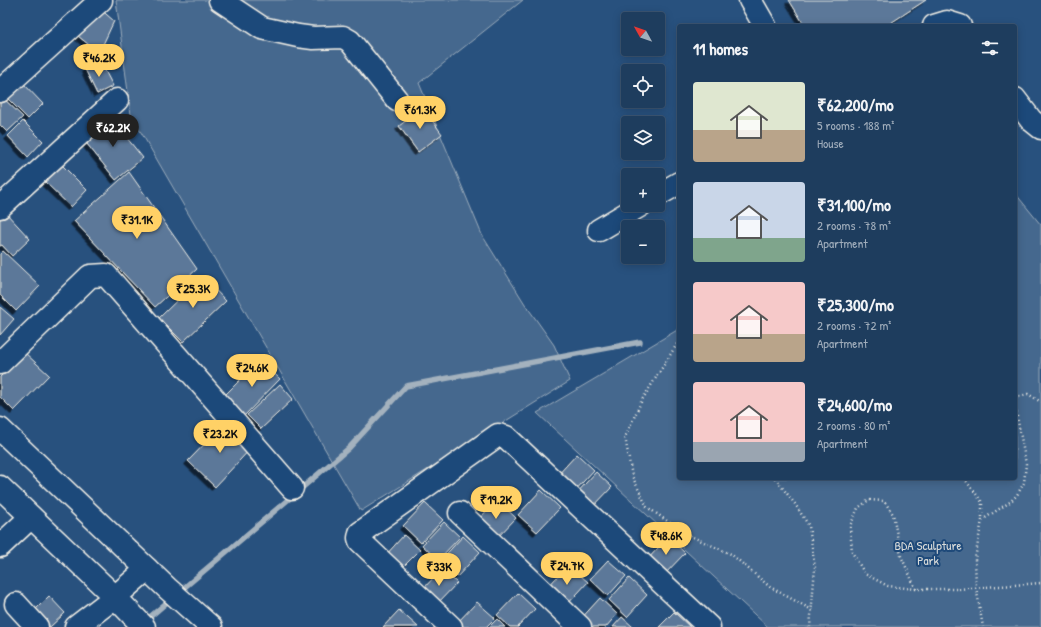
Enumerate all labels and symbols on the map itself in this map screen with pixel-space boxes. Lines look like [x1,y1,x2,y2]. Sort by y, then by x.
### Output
north arrow [621,12,665,56]
pin: ₹46.2K [66,44,132,78]
pin: ₹61.3K [387,96,453,130]
pin: ₹62.2K [80,114,146,148]
pin: ₹31.1K [104,206,170,240]
pin: ₹25.3K [160,275,226,309]
pin: ₹24.6K [219,354,285,388]
pin: ₹23.2K [187,420,253,454]
pin: ₹19.2K [463,486,529,520]
pin: ₹48.6K [633,522,699,556]
park label: BDA Sculpture Park [894,536,962,569]
pin: ₹24.7K [534,552,600,586]
pin: ₹33K [415,553,463,587]

